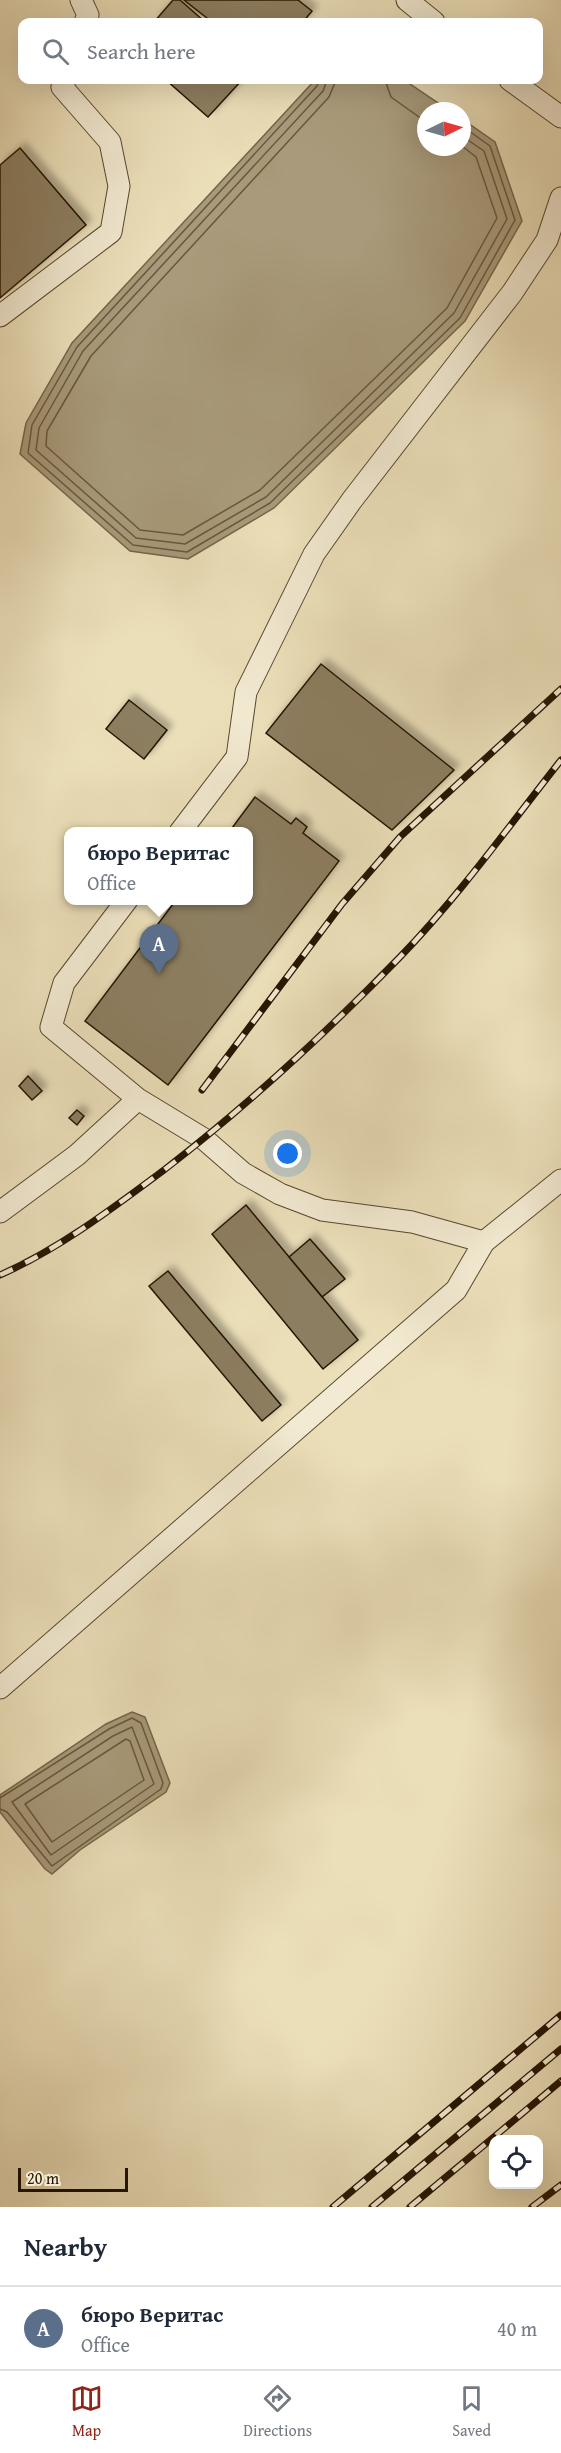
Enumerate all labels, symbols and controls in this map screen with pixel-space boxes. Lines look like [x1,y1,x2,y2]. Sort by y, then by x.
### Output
search box [18,18,543,84]
icon: search [39,35,72,68]
text: Search here [87,35,196,67]
north arrow [417,102,471,156]
popup [64,827,253,905]
text: бюро Веритас [87,836,230,868]
text: Office [87,868,136,897]
pin: A [140,924,178,974]
your location [273,1139,302,1168]
map controls [489,2135,543,2189]
button: locate [489,2135,543,2189]
scale bar [18,2165,128,2192]
text: 20 m [27,2166,59,2190]
text: Nearby [24,2227,107,2266]
text: бюро Веритас [81,2298,223,2330]
text: A [37,2314,50,2343]
text: 40 m [497,2314,537,2343]
text: Office [81,2330,130,2359]
tab: Map [70,2382,103,2442]
tab: Directions [243,2382,312,2442]
tab: Saved [452,2382,491,2442]

